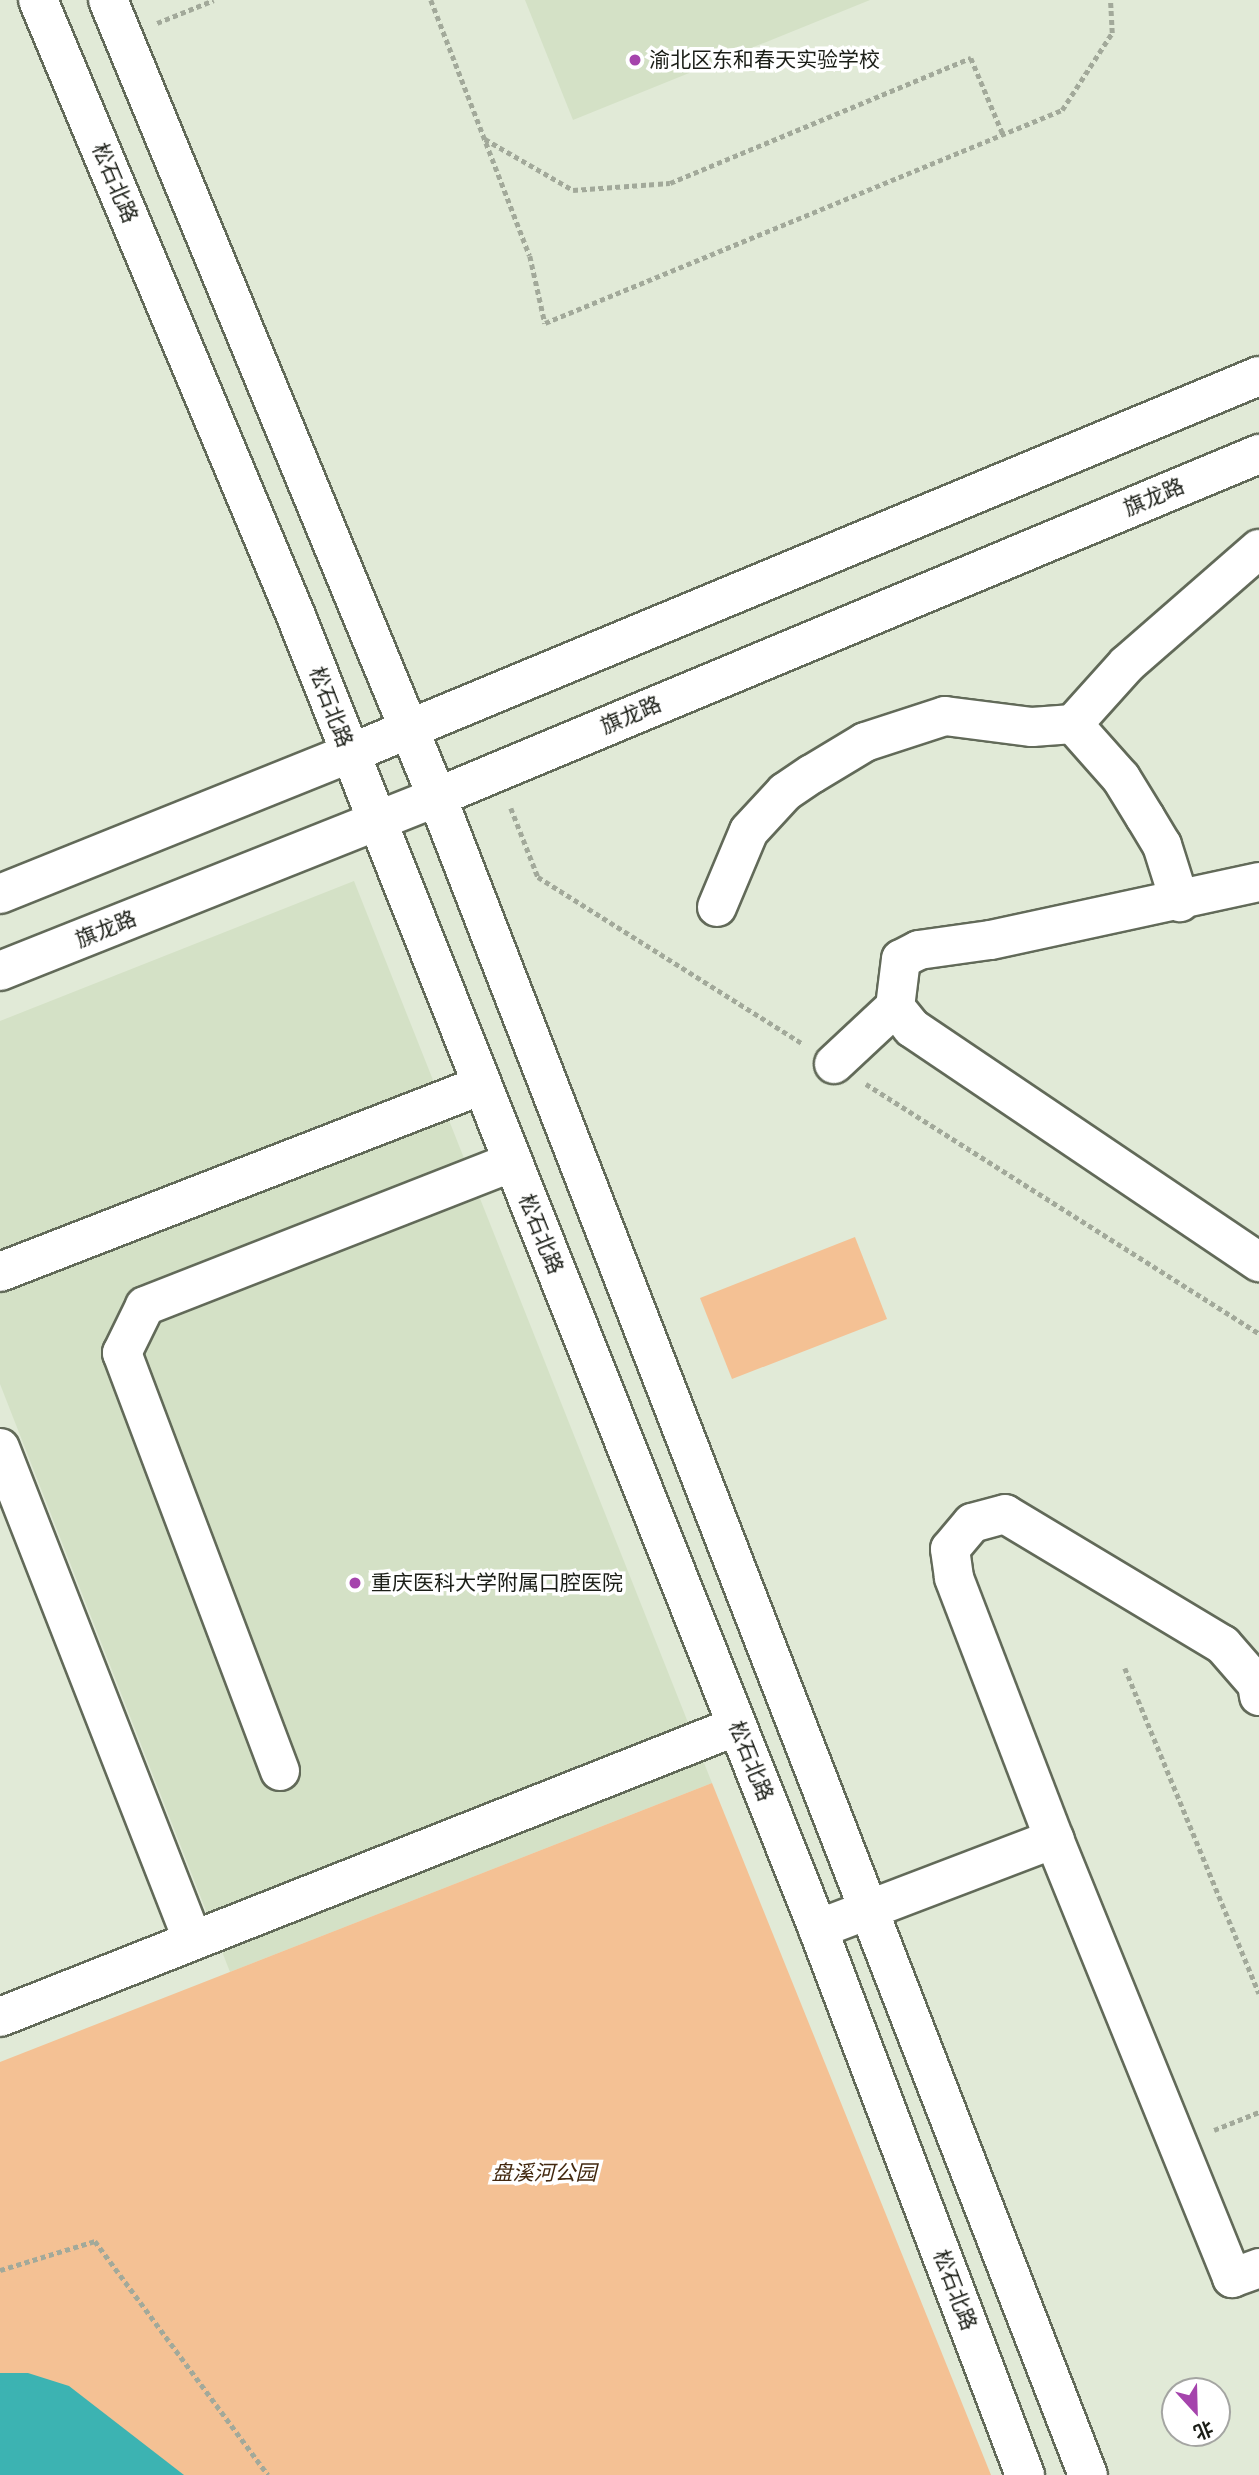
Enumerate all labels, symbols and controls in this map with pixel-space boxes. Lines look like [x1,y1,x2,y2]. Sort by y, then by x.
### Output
place label: 渝北区东和春天实验学校 [649,47,880,73]
marker: 渝北区东和春天实验学校 [627,52,643,68]
street label: 松石北路 [87,139,143,227]
street label: 旗龙路 [1120,473,1188,521]
street label: 松石北路 [304,663,358,751]
street label: 旗龙路 [597,691,665,739]
street label: 旗龙路 [72,906,140,952]
street label: 松石北路 [514,1190,568,1278]
place label: 重庆医科大学附属口腔医院 [371,1570,623,1596]
marker: 重庆医科大学附属口腔医院 [345,1573,365,1593]
street label: 松石北路 [724,1717,778,1805]
park label: 盘溪河公园 [492,2160,596,2186]
street label: 松石北路 [928,2246,982,2334]
north arrow [1161,2377,1231,2447]
text: 北 [1190,2416,1216,2444]

